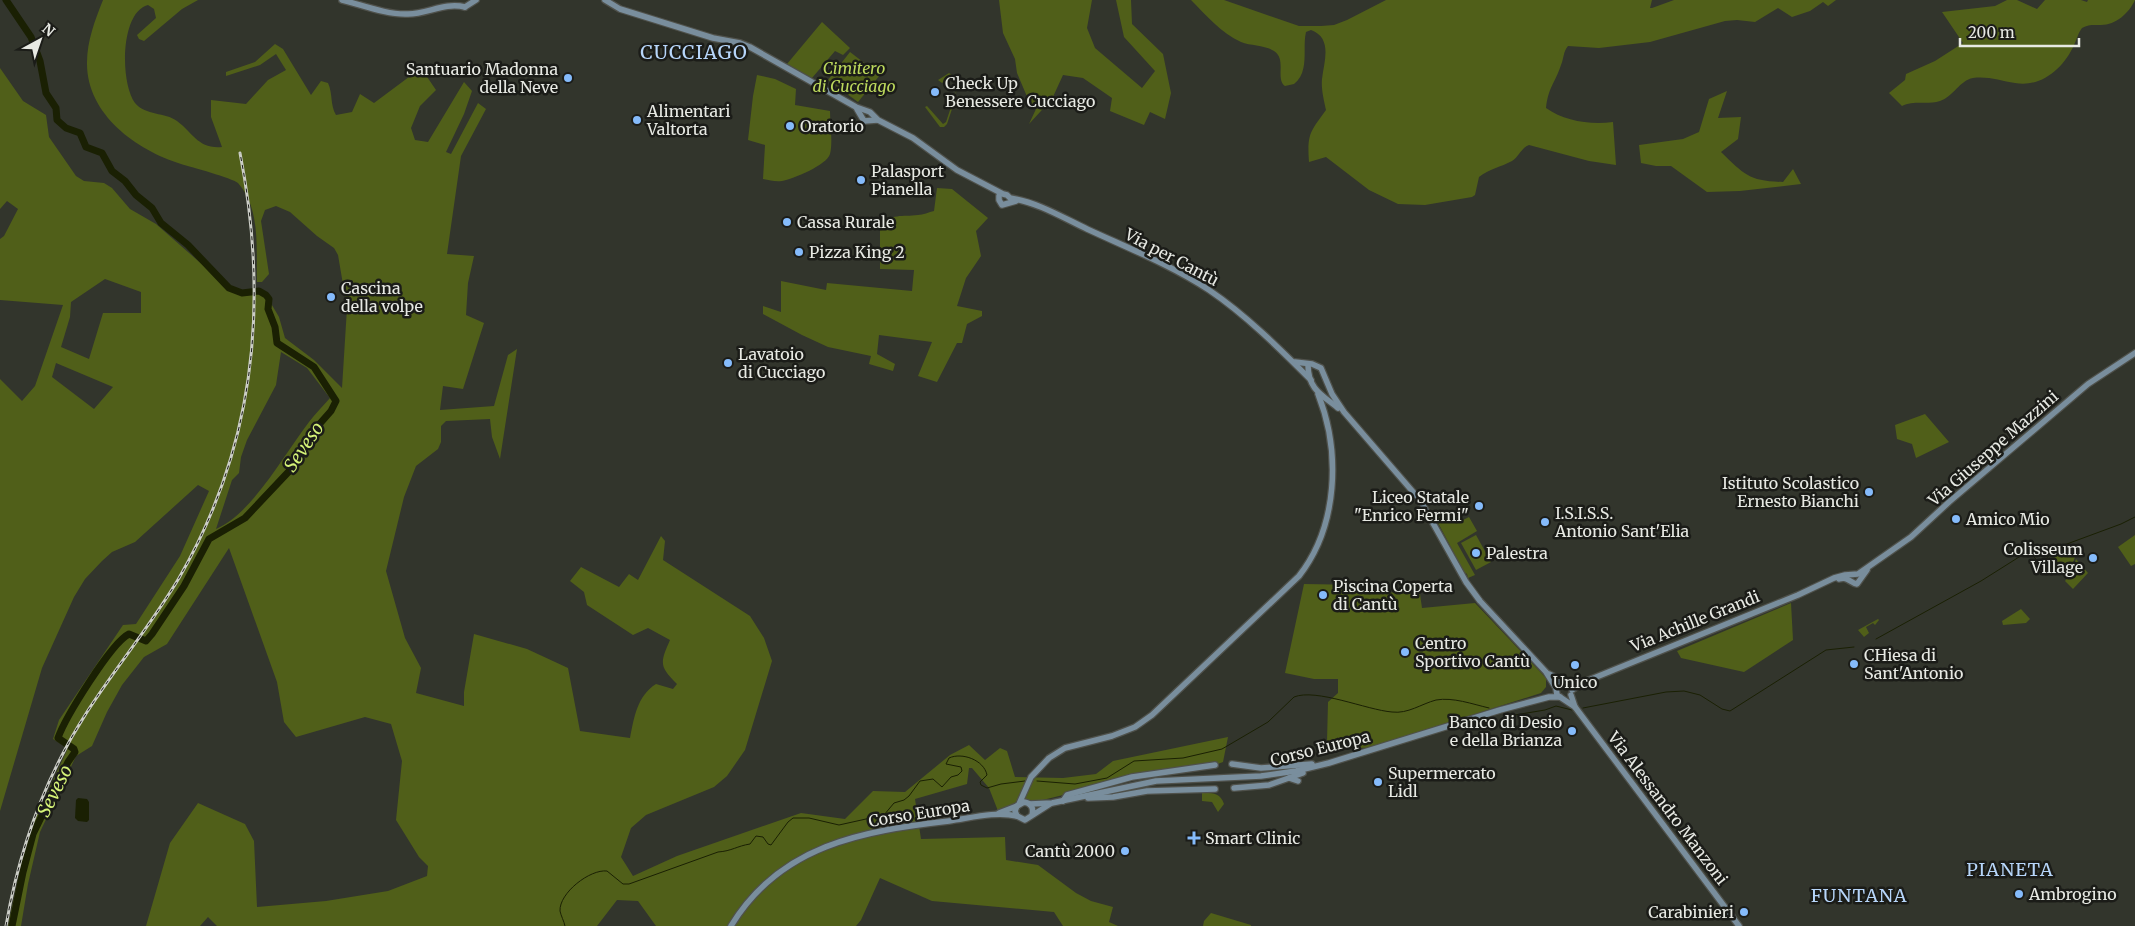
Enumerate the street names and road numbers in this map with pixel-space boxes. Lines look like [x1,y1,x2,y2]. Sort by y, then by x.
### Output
street label: Via per Cantù [1121,223,1222,290]
street label: Via Giuseppe Mazzini [1923,386,2062,511]
street label: Via Achille Grandi [1627,586,1762,656]
street label: Corso Europa [1268,726,1372,770]
street label: Via Alessandro Manzoni [1603,727,1732,888]
street label: Corso Europa [867,795,971,831]

